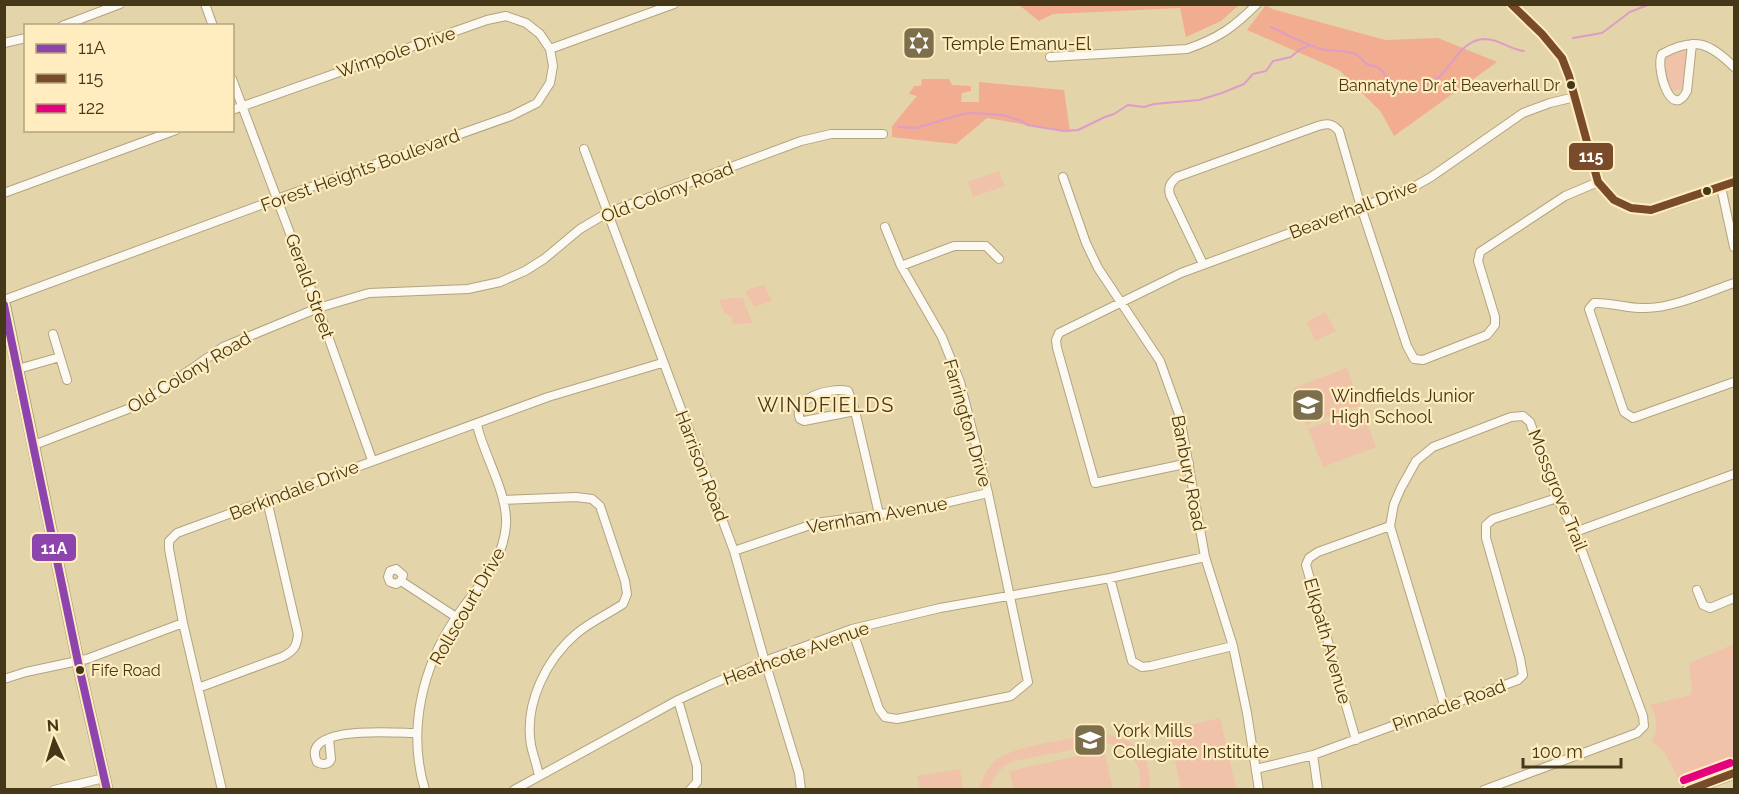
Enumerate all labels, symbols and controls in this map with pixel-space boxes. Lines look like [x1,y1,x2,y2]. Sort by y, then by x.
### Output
street label: Wimpole Drive [334,22,459,82]
legend [24,24,234,132]
synagogue icon: Temple Emanu-El [901,25,937,61]
place label: Temple Emanu-El [942,33,1091,54]
text: 11A [78,37,106,58]
text: 115 [78,67,103,88]
place label: Bannatyne Dr at Beaverhall Dr [1338,76,1560,95]
marker: Bannatyne Dr at Beaverhall Dr [1565,79,1577,91]
text: 122 [78,97,104,118]
street label: Forest Heights Boulevard [258,124,462,216]
line badge: 115 [1568,142,1614,171]
text: 115 [1579,147,1603,166]
street label: Old Colony Road [598,157,736,227]
street label: Beaverhall Drive [1286,175,1420,243]
unlabelled marker [1701,185,1713,197]
street label: Gerald Street [281,231,339,341]
street label: Old Colony Road [124,327,254,417]
street label: Farrington Drive [940,357,996,490]
place label: Windfields Junior High School [1331,385,1475,427]
school or university icon: Windfields Junior High School [1290,387,1326,423]
district label: WINDFIELDS [757,393,895,417]
street label: Harrison Road [671,408,733,524]
street label: Banbury Road [1167,413,1211,533]
street label: Mossgrove Trail [1524,426,1592,554]
street label: Berkindale Drive [226,456,362,524]
street label: Vernham Avenue [805,492,949,538]
line badge: 11A [31,533,77,562]
text: 11A [41,539,68,558]
street label: Rollscourt Drive [425,543,509,668]
street label: Elkpath Avenue [1300,576,1356,707]
street label: Heathcote Avenue [720,617,872,689]
place label: Fife Road [91,661,161,680]
marker: Fife Road [74,664,86,676]
street label: Pinnacle Road [1389,675,1509,735]
north arrow [24,710,84,770]
text: N [46,716,60,735]
place label: York Mills Collegiate Institute [1113,720,1269,762]
school or university icon: York Mills Collegiate Institute [1072,722,1108,758]
scale bar [1523,731,1620,769]
text: 100 m [1532,741,1583,762]

